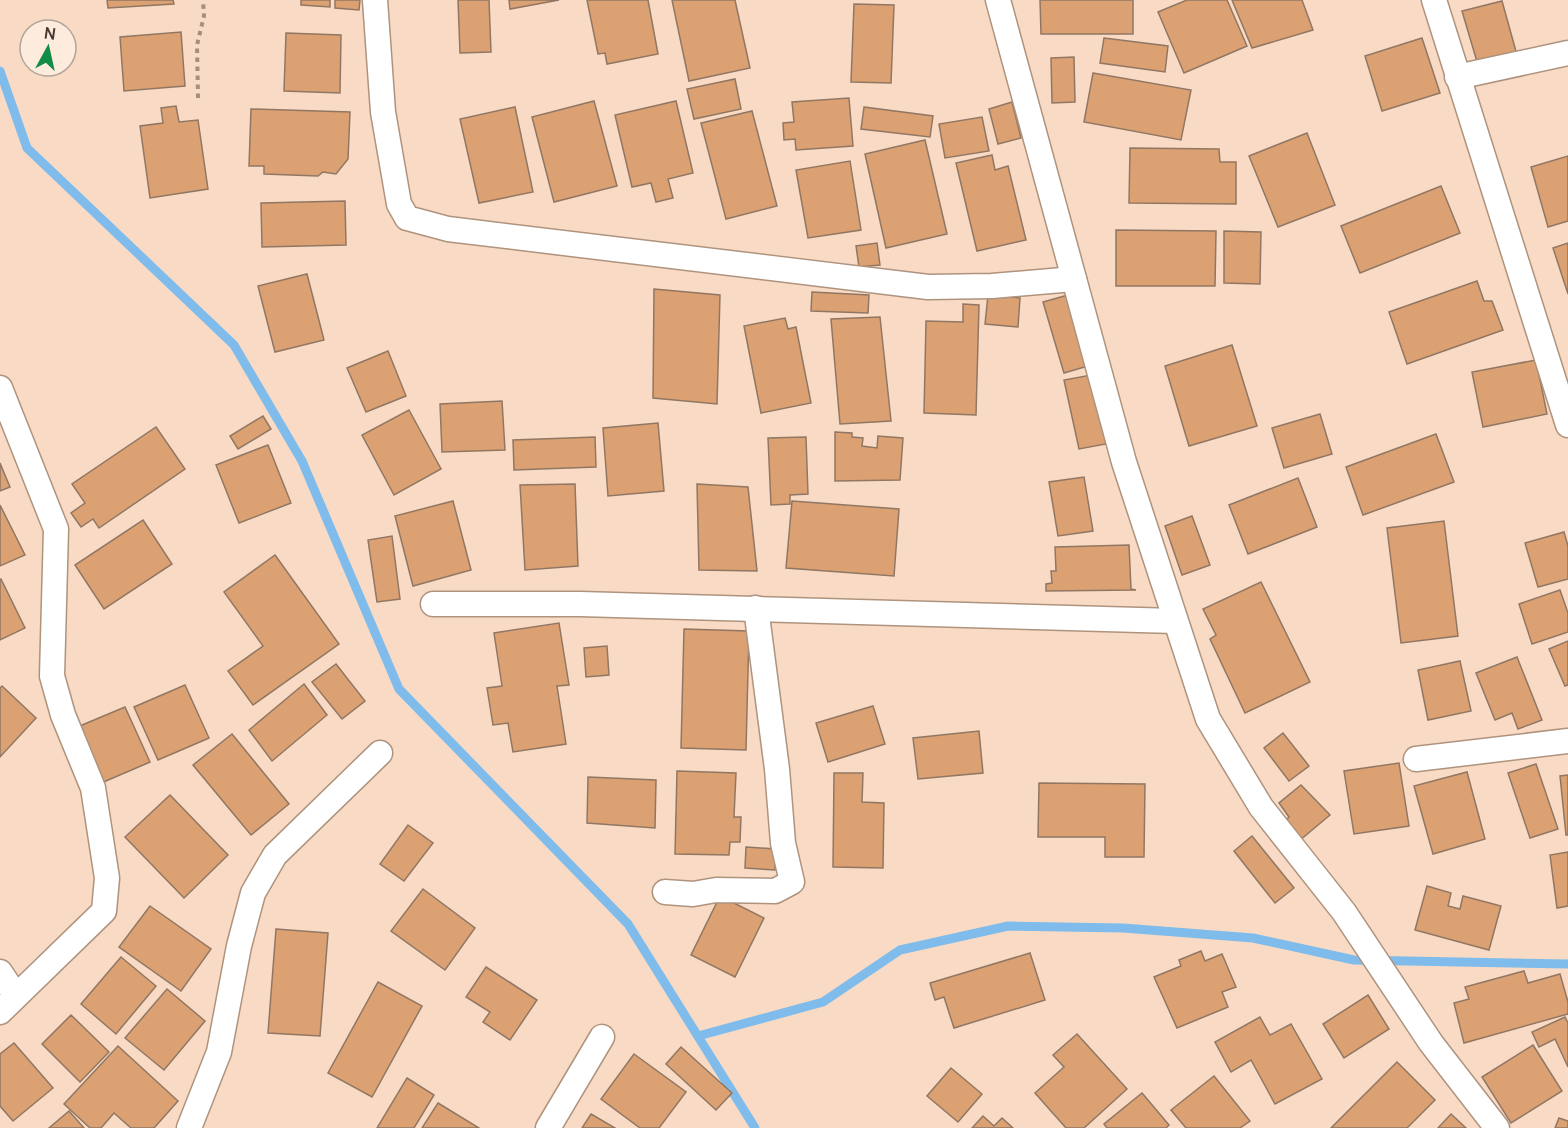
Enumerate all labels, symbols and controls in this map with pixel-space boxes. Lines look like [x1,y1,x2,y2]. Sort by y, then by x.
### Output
north arrow [18,18,78,78]
text: N [43,21,57,45]

